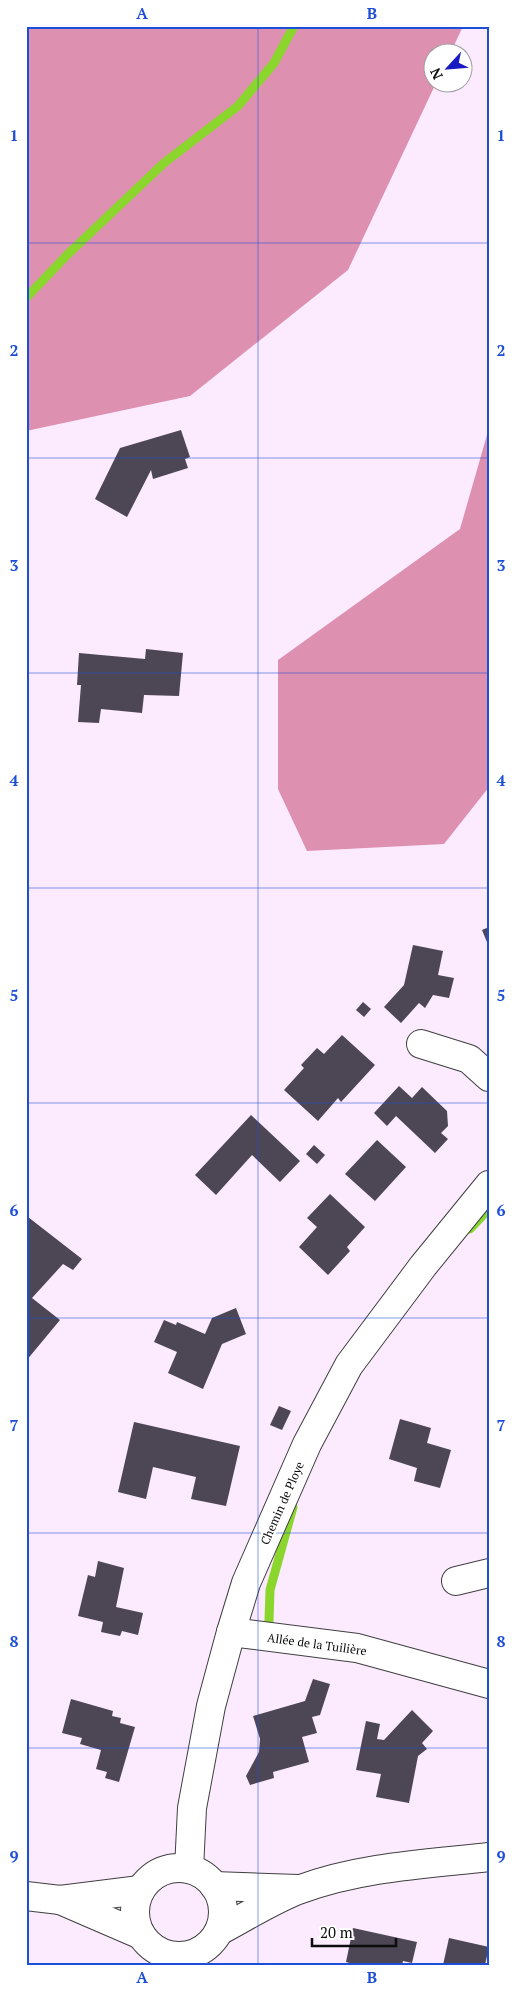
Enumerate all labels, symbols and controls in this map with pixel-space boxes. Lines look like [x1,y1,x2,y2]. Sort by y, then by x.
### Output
text: A [136,2,148,24]
text: B [367,2,377,24]
north arrow [422,42,472,92]
text: N [425,65,447,83]
text: 1 [9,124,19,146]
text: 1 [496,124,506,146]
text: 2 [9,339,19,361]
text: 2 [496,339,506,361]
text: 3 [9,554,19,576]
text: 3 [496,554,506,576]
text: 4 [9,769,19,791]
text: 4 [496,769,506,791]
text: 5 [9,984,19,1006]
text: 5 [496,984,506,1006]
text: 6 [9,1199,19,1221]
text: 6 [496,1199,506,1221]
text: 7 [9,1414,19,1436]
text: 7 [496,1414,506,1436]
street label: Chemin de Ploye [257,1459,307,1547]
text: 8 [9,1630,19,1652]
street label: Allée de la Tuilière [266,1630,368,1658]
text: 8 [496,1630,506,1652]
text: 9 [9,1845,19,1867]
text: 9 [496,1845,506,1867]
scale bar [312,1916,396,1948]
text: 20 m [320,1922,353,1942]
text: A [136,1966,148,1988]
text: B [367,1966,377,1988]

